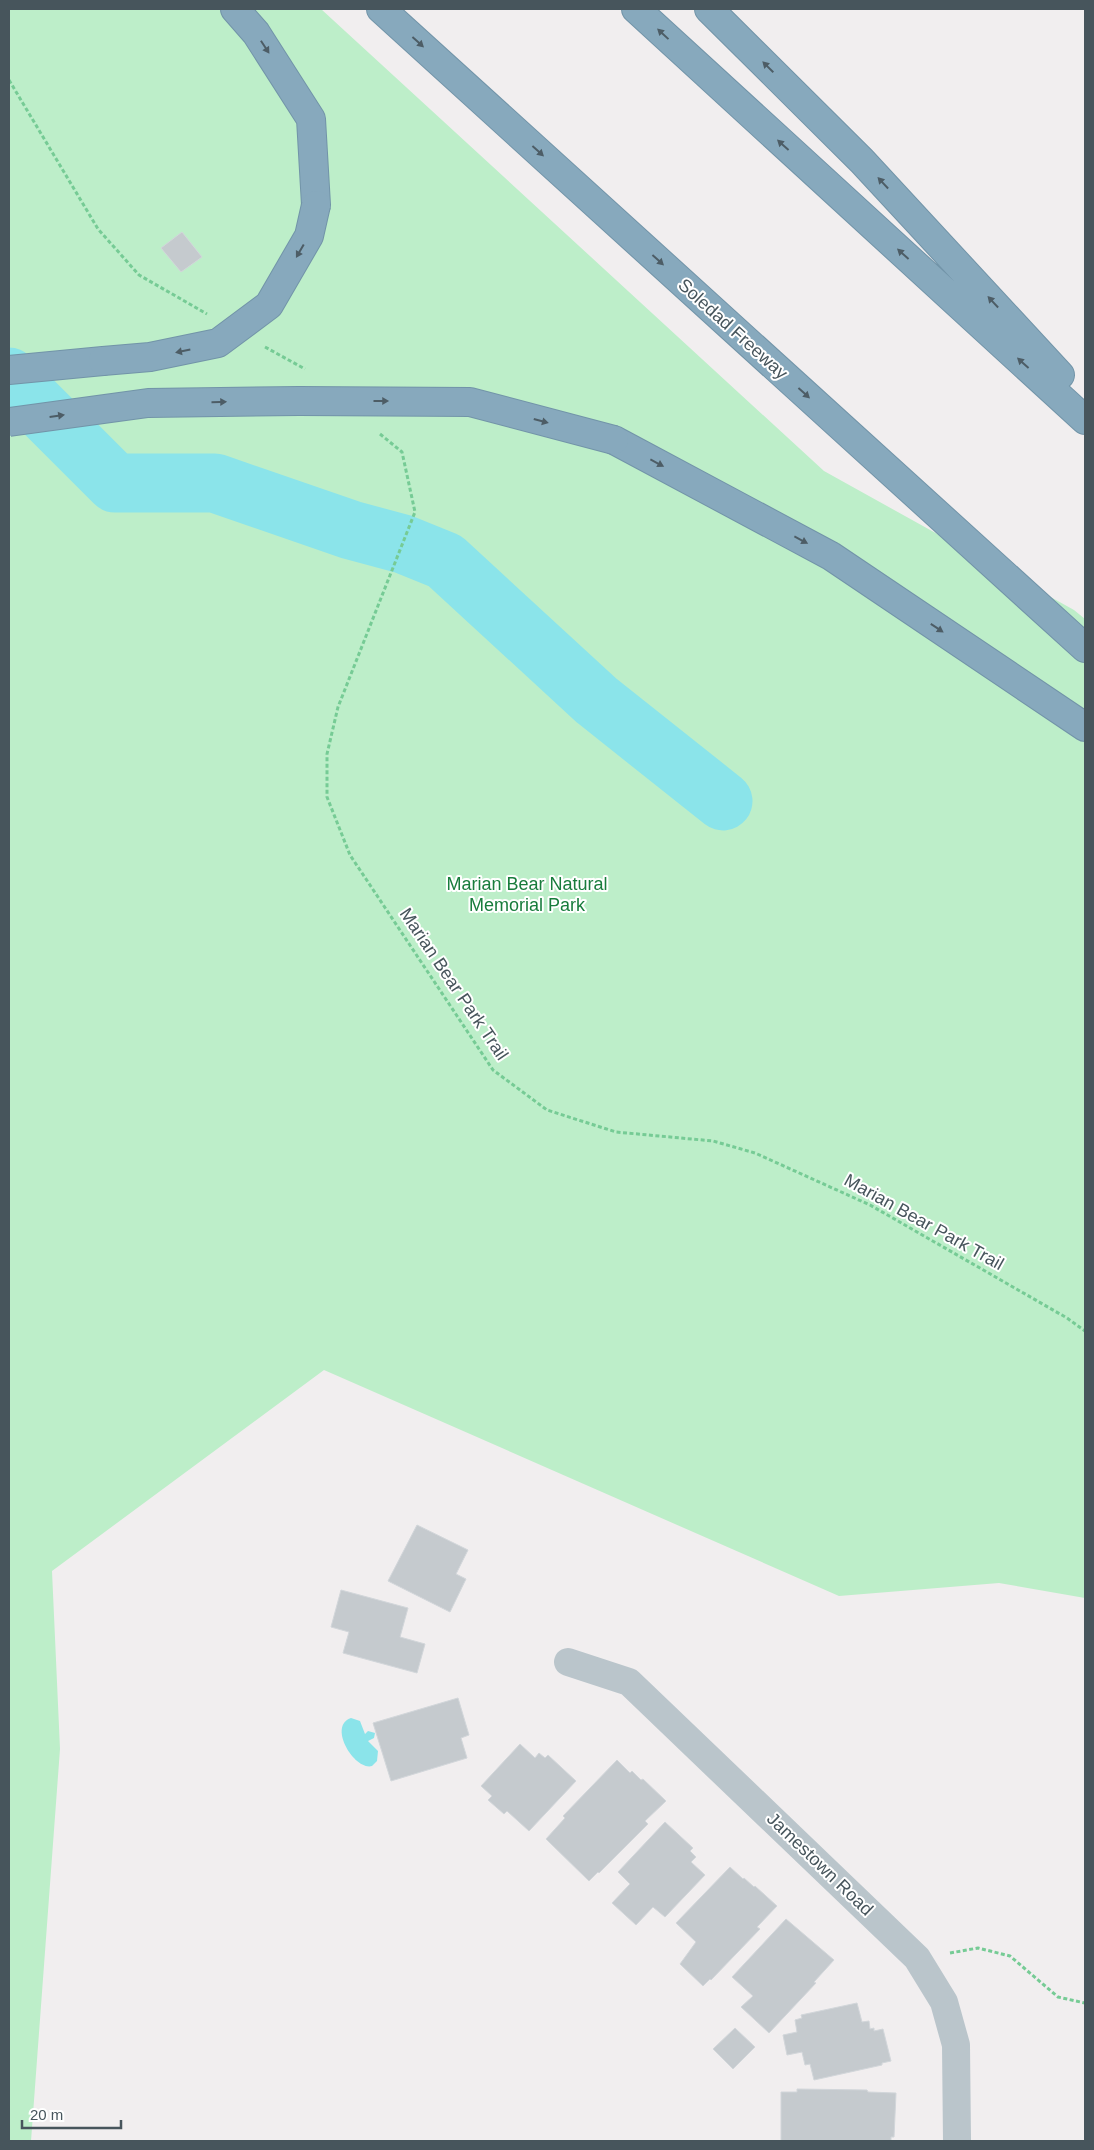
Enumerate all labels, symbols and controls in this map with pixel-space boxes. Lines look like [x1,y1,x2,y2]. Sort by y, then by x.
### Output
one-way arrow [658,28,670,40]
one-way arrow [411,36,424,47]
one-way arrow [260,40,269,54]
one-way arrow [762,62,774,74]
one-way arrow [776,139,789,150]
one-way arrow [531,145,543,157]
one-way arrow [877,176,888,189]
one-way arrow [296,244,305,257]
one-way arrow [898,248,910,260]
one-way arrow [652,254,664,266]
street label: Soledad Freeway [674,275,792,383]
one-way arrow [987,297,999,309]
one-way arrow [174,347,190,355]
one-way arrow [1018,357,1030,369]
one-way arrow [798,387,810,399]
one-way arrow [373,397,389,405]
one-way arrow [211,398,227,406]
one-way arrow [49,411,65,419]
one-way arrow [534,417,549,425]
one-way arrow [650,459,665,467]
one-way arrow [793,536,808,544]
one-way arrow [931,623,944,633]
park label: Marian Bear Natural Memorial Park [446,874,608,915]
street label: Marian Bear Park Trail [396,904,512,1064]
street label: Marian Bear Park Trail [841,1170,1007,1274]
street label: Jamestown Road [763,1809,877,1919]
scale bar [22,2098,121,2130]
text: 20 m [30,2106,63,2123]

